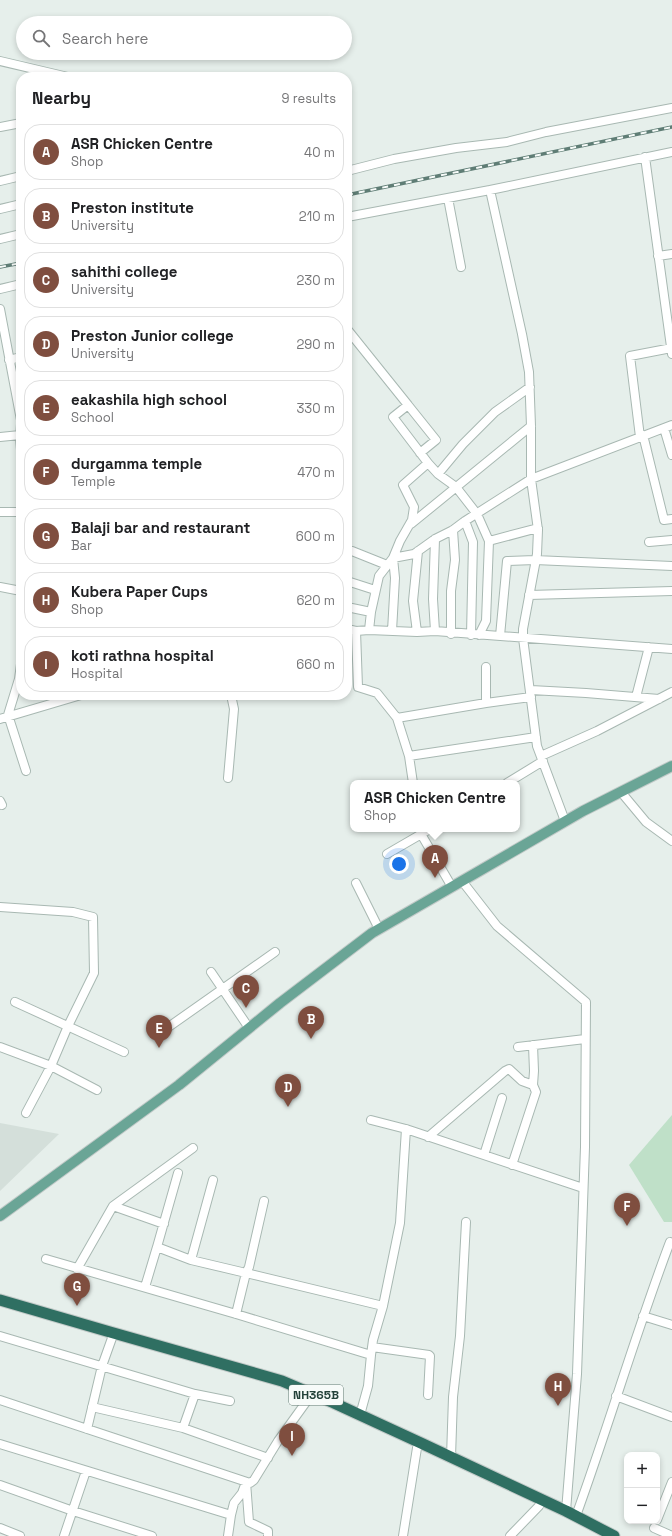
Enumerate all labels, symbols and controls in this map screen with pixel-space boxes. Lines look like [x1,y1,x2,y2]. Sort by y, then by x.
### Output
search box [16,16,352,60]
icon: search [30,27,52,49]
text: Search here [62,29,148,48]
text: Nearby [32,87,91,109]
text: 9 results [282,90,336,107]
text: ASR Chicken Centre [71,134,213,153]
text: A [42,144,50,161]
text: 40 m [304,144,335,161]
text: Shop [71,153,103,170]
text: Preston institute [71,198,194,217]
text: B [42,208,50,225]
text: 210 m [299,208,335,225]
text: University [71,217,134,234]
text: sahithi college [71,262,177,281]
text: C [42,272,50,289]
text: 230 m [297,272,335,289]
text: University [71,281,134,298]
text: Preston Junior college [71,326,234,345]
text: D [42,336,50,353]
text: 290 m [296,336,335,353]
text: University [71,345,134,362]
text: eakashila high school [71,390,227,409]
text: E [42,400,50,417]
text: 330 m [296,400,335,417]
text: School [71,409,114,426]
text: durgamma temple [71,454,202,473]
text: F [43,464,49,481]
text: 470 m [297,464,335,481]
text: Temple [71,473,115,490]
text: Balaji bar and restaurant [71,518,250,537]
text: G [42,528,50,545]
text: 600 m [296,528,335,545]
text: Bar [71,537,92,554]
text: Kubera Paper Cups [71,582,208,601]
text: H [42,592,50,609]
text: 620 m [296,592,335,609]
text: Shop [71,601,103,618]
text: koti rathna hospital [71,646,214,665]
text: I [44,656,48,673]
text: 660 m [296,656,335,673]
text: Hospital [71,665,123,682]
popup [350,780,520,832]
text: ASR Chicken Centre [364,788,506,807]
text: Shop [364,807,396,824]
pin: A [422,845,448,878]
your location [389,854,409,874]
pin: C [233,975,259,1008]
pin: B [298,1006,324,1039]
pin: E [146,1015,172,1048]
pin: D [275,1074,301,1107]
pin: F [614,1193,640,1226]
pin: G [64,1273,90,1306]
pin: H [545,1373,571,1406]
road number: NH365B [289,1385,343,1405]
pin: I [279,1423,305,1456]
map controls [624,1452,660,1524]
button: + [624,1452,660,1488]
button: − [624,1488,660,1524]

